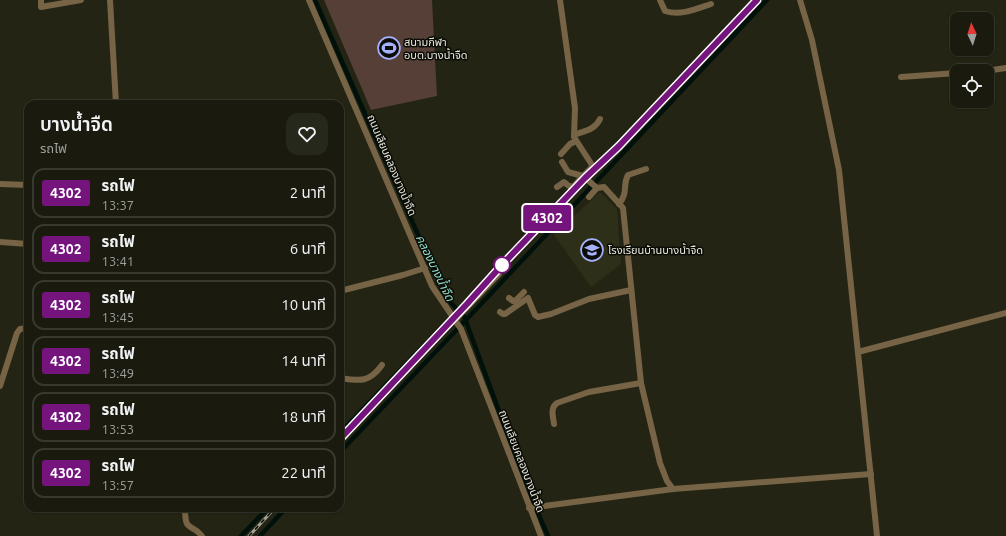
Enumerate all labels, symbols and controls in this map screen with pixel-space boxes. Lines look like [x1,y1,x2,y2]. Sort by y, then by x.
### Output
north arrow [950,12,994,56]
map controls [950,12,994,108]
sports icon: สนามกีฬา อบต.บางน้ำจืด [376,35,402,61]
place label: สนามกีฬา อบต.บางน้ำจืด [404,36,468,61]
button: locate [950,64,994,108]
street label: ถนนเลียบคลองบางน้ำจืด [365,112,421,217]
text: บางน้ำจืด [40,113,113,135]
button: heart [286,113,328,155]
text: รถไฟ [40,141,67,155]
text: รถไฟ [102,177,135,194]
text: 2 นาที [290,184,326,201]
text: 4302 [50,185,82,201]
text: 13:37 [102,198,134,212]
line badge: 4302 [519,205,575,231]
text: 4302 [531,210,563,226]
water label: คลองบางน้ำจืด [414,232,459,304]
text: รถไฟ [102,233,135,250]
school or university icon: โรงเรียนบ้านบางนํ้าจืด [579,237,605,263]
text: 6 นาที [290,240,326,257]
text: 4302 [50,241,82,257]
place label: โรงเรียนบ้านบางนํ้าจืด [608,242,703,256]
text: 13:41 [102,254,134,268]
unlabelled marker [493,256,511,274]
text: รถไฟ [102,289,135,306]
text: 10 นาที [281,296,326,313]
text: 4302 [50,297,82,313]
text: 13:45 [102,310,134,324]
text: รถไฟ [102,345,135,362]
text: 14 นาที [281,352,326,369]
text: 4302 [50,353,82,369]
text: 13:49 [102,366,134,380]
text: รถไฟ [102,401,135,418]
street label: ถนนเลียบคลองบางน้ำจืด [497,407,549,514]
text: 18 นาที [281,408,326,425]
text: 4302 [50,409,82,425]
text: 13:53 [102,422,134,436]
text: รถไฟ [102,457,135,474]
text: 22 นาที [281,464,326,481]
text: 4302 [50,465,82,481]
text: 13:57 [102,478,134,492]

